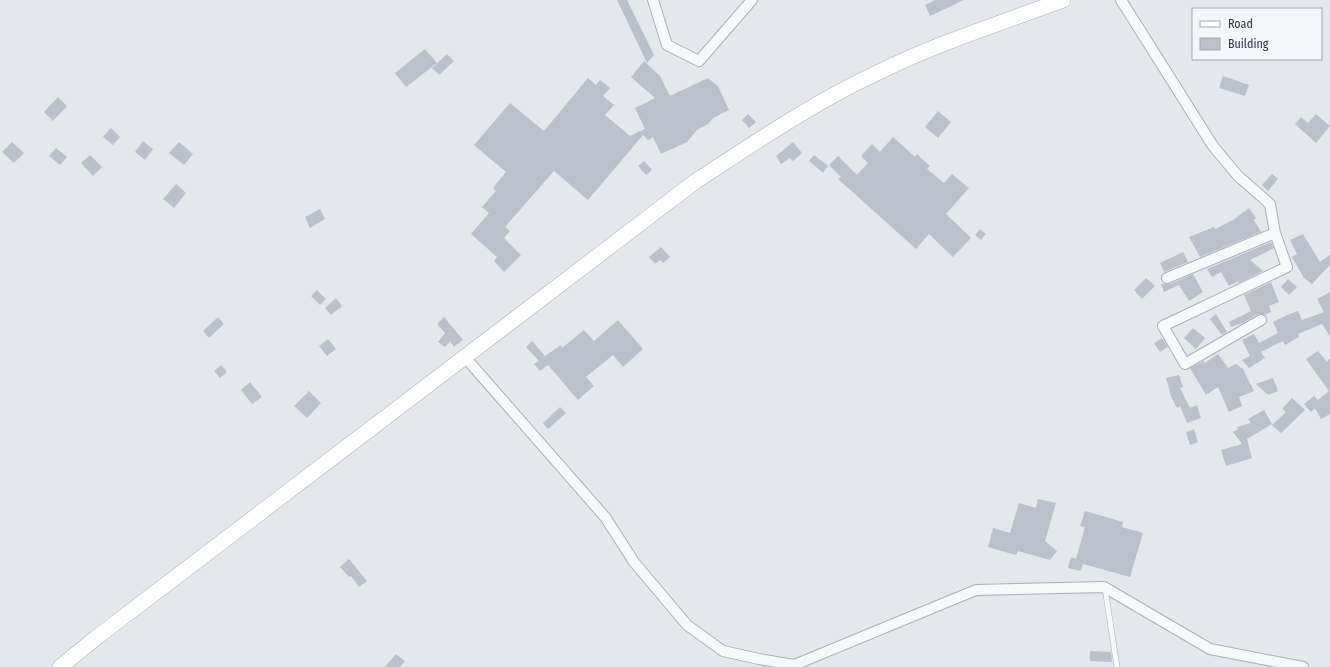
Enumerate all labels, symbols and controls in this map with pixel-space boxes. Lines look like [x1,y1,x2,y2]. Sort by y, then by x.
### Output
legend [1192,8,1322,60]
text: Road [1228,17,1253,31]
text: Building [1228,37,1269,51]

